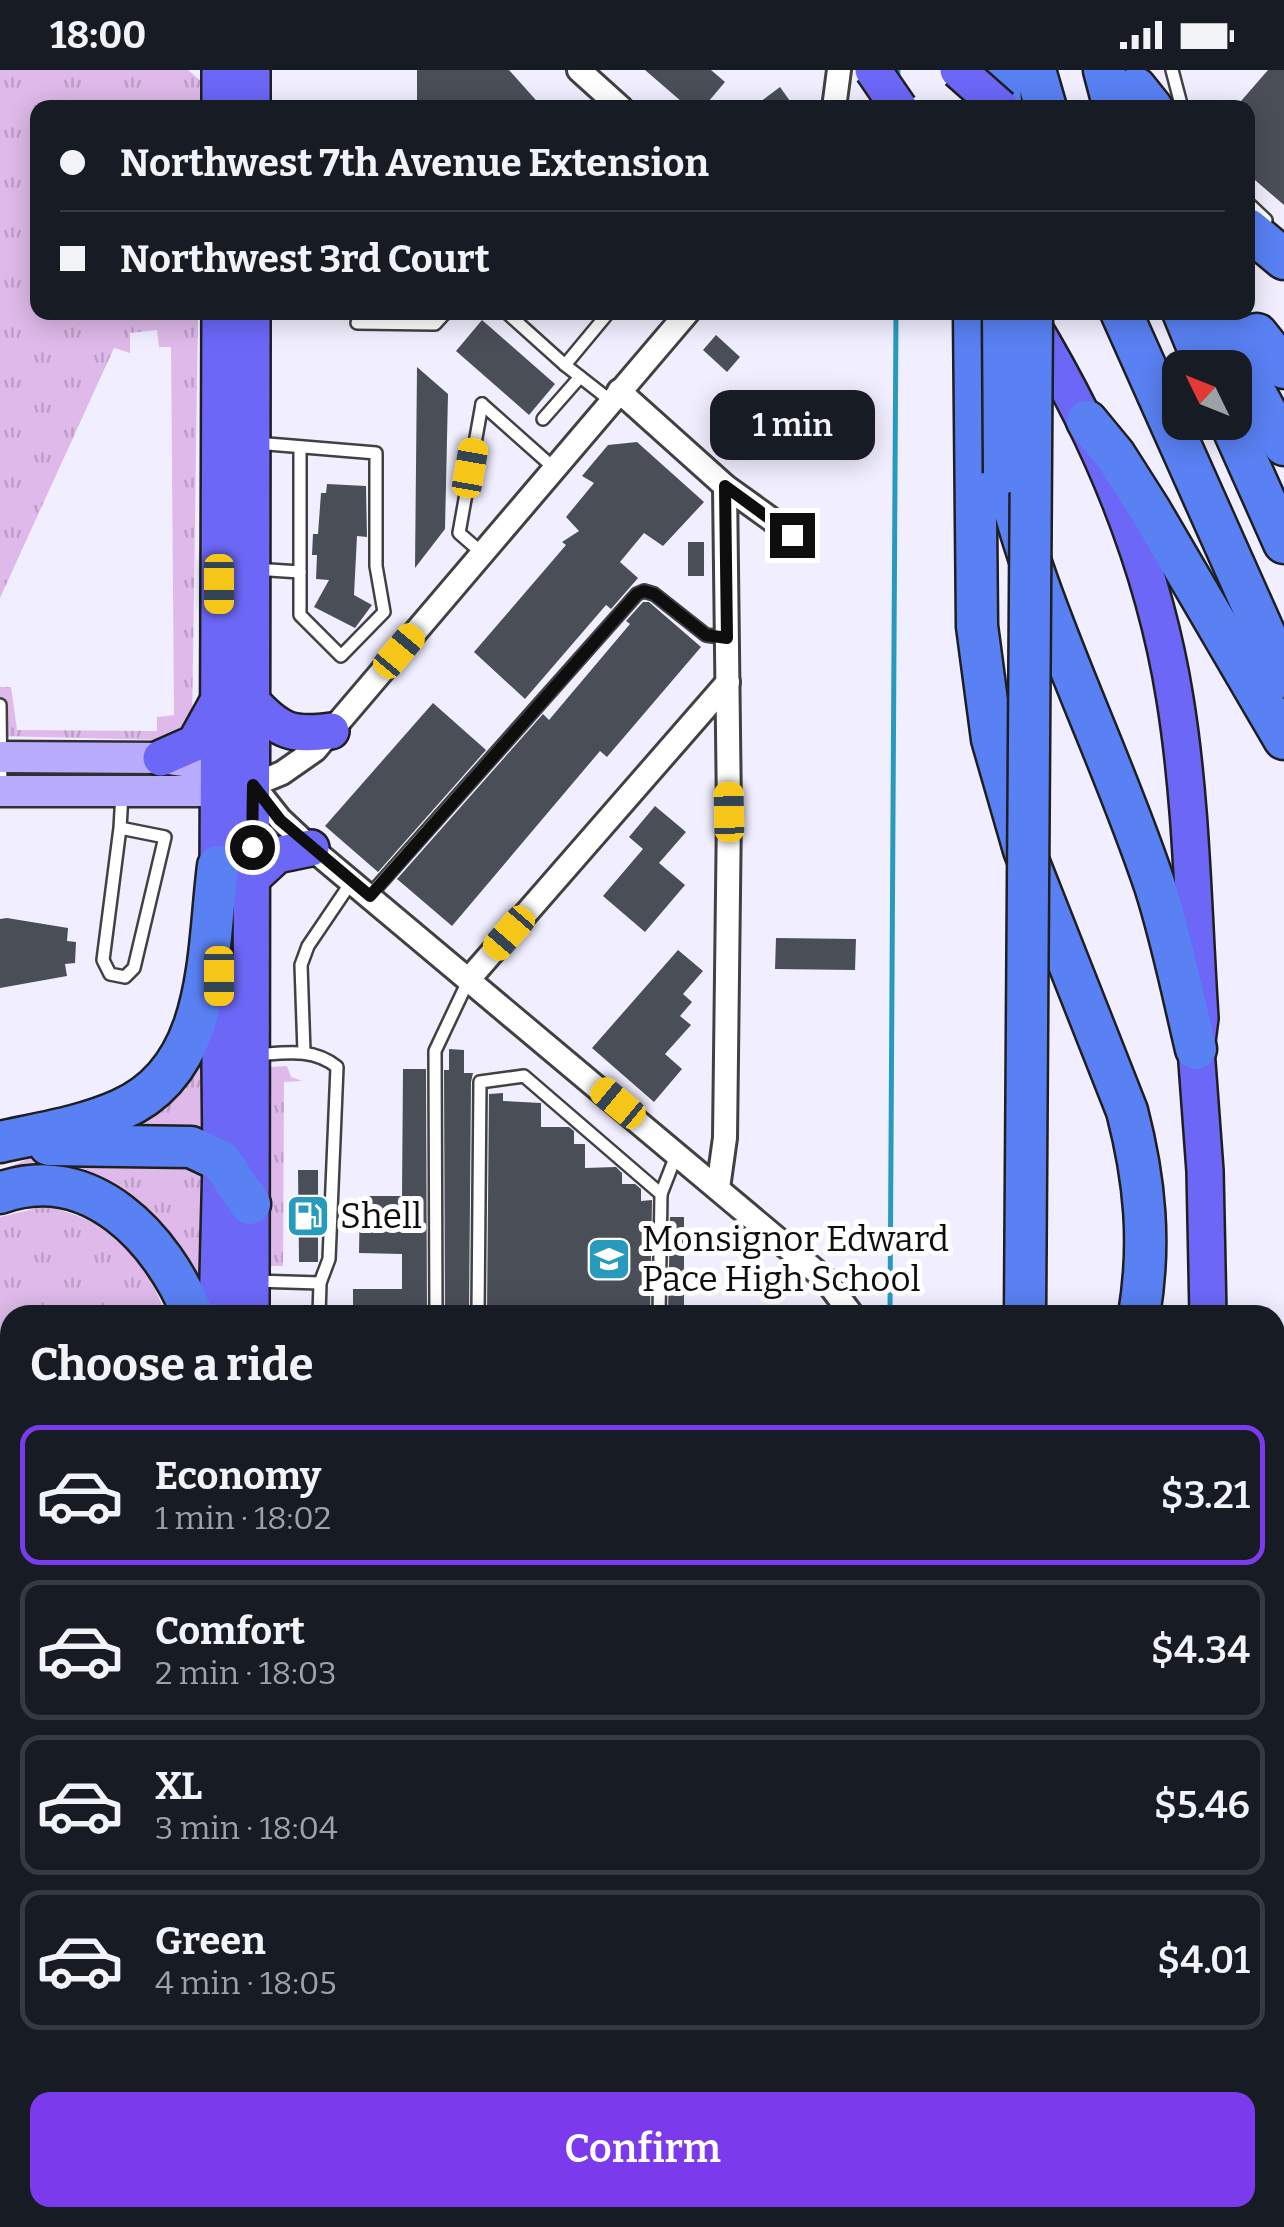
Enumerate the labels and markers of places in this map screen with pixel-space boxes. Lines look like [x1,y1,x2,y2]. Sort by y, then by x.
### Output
fuel station icon: Shell [285,1193,331,1239]
place label: Shell [340,1195,422,1237]
place label: Monsignor Edward Pace High School [642,1218,949,1300]
school or university icon: Monsignor Edward Pace High School [586,1236,632,1282]

